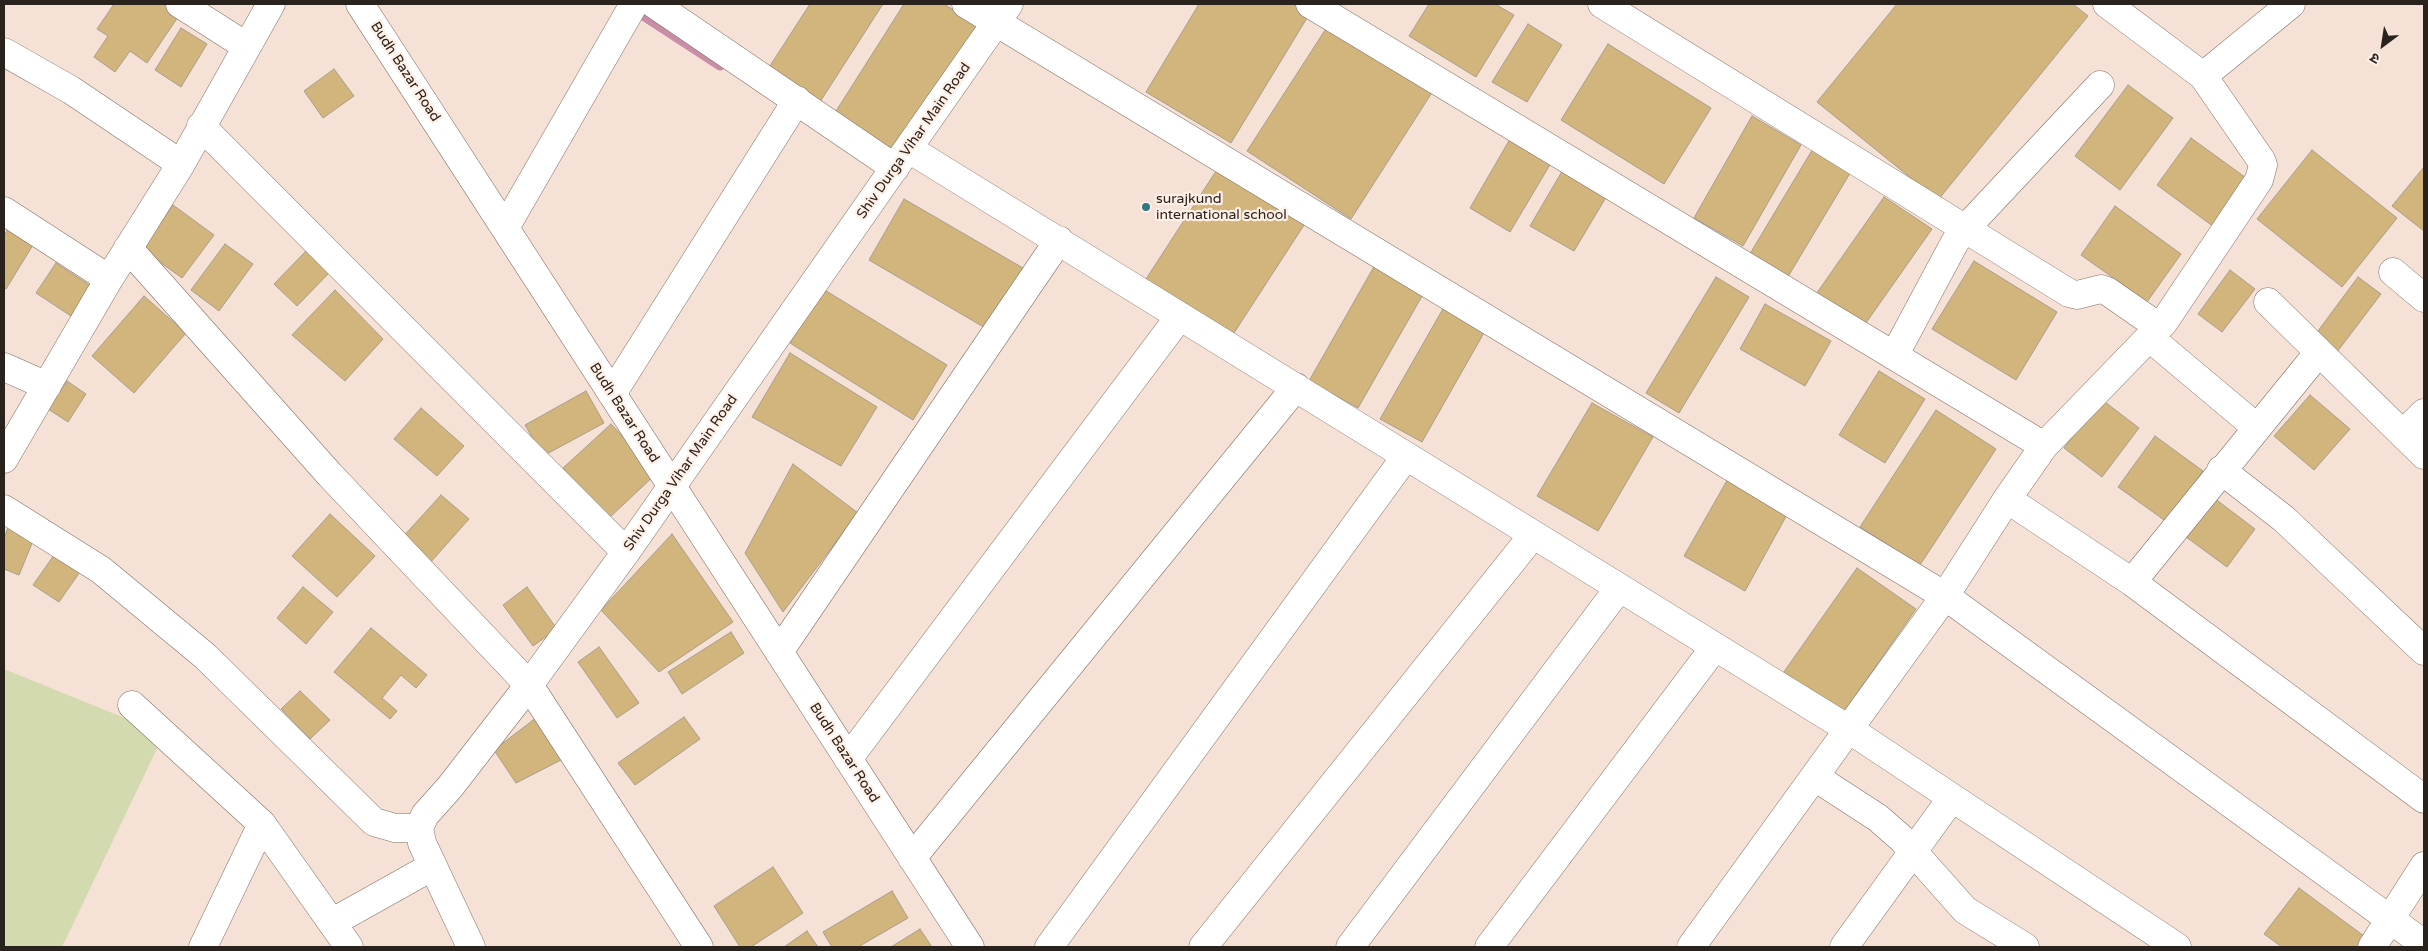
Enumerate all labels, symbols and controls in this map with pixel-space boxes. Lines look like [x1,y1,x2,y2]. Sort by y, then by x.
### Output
street label: Budh Bazar Road [366,19,444,125]
north arrow [2358,20,2408,70]
text: उ [2367,49,2383,68]
street label: Shiv Durga Vihar Main Road [854,60,974,222]
place label: surajkund international school [1156,191,1287,223]
marker: surajkund international school [1140,201,1152,213]
street label: Budh Bazar Road [585,360,663,466]
street label: Shiv Durga Vihar Main Road [621,392,741,554]
street label: Budh Bazar Road [805,700,883,806]

